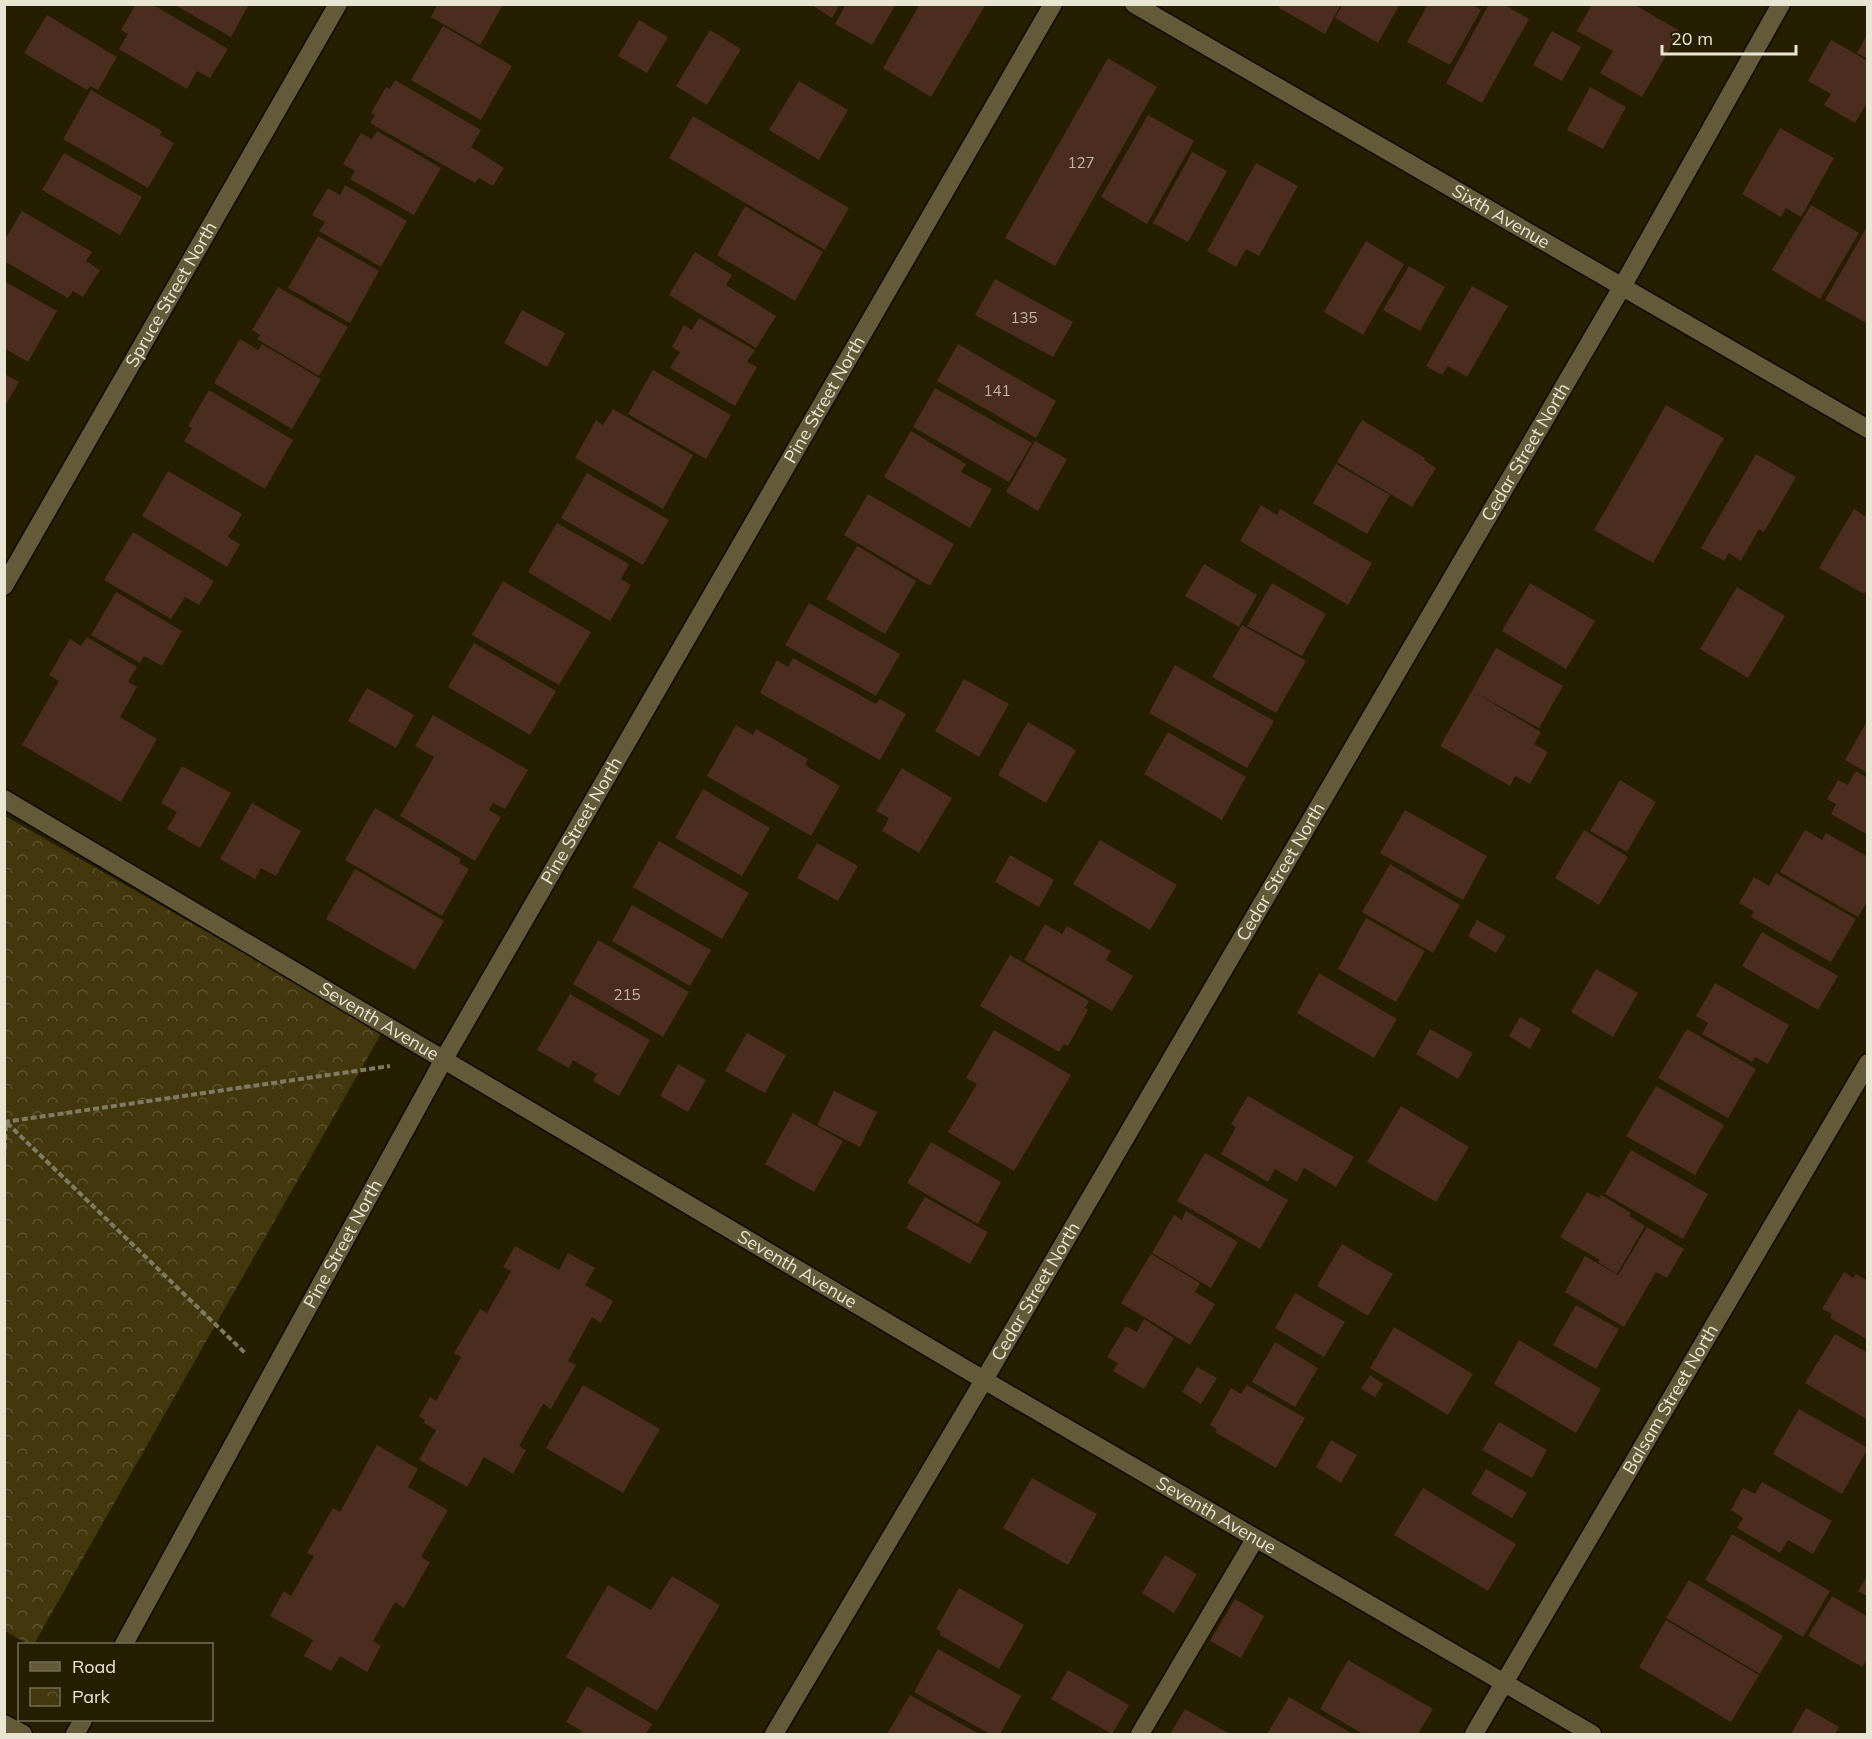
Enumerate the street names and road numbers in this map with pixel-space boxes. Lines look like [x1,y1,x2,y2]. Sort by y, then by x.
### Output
street label: Sixth Avenue [1448,179,1554,253]
street label: Spruce Street North [120,217,222,371]
street label: Pine Street North [778,332,870,467]
street label: Cedar Street North [1476,378,1575,525]
street label: Pine Street North [535,753,627,888]
street label: Cedar Street North [1231,798,1330,945]
street label: Seventh Avenue [315,977,443,1065]
street label: Pine Street North [298,1175,387,1312]
street label: Cedar Street North [986,1218,1085,1365]
street label: Seventh Avenue [733,1224,861,1313]
street label: Balsam Street North [1617,1320,1723,1478]
street label: Seventh Avenue [1152,1471,1281,1559]

